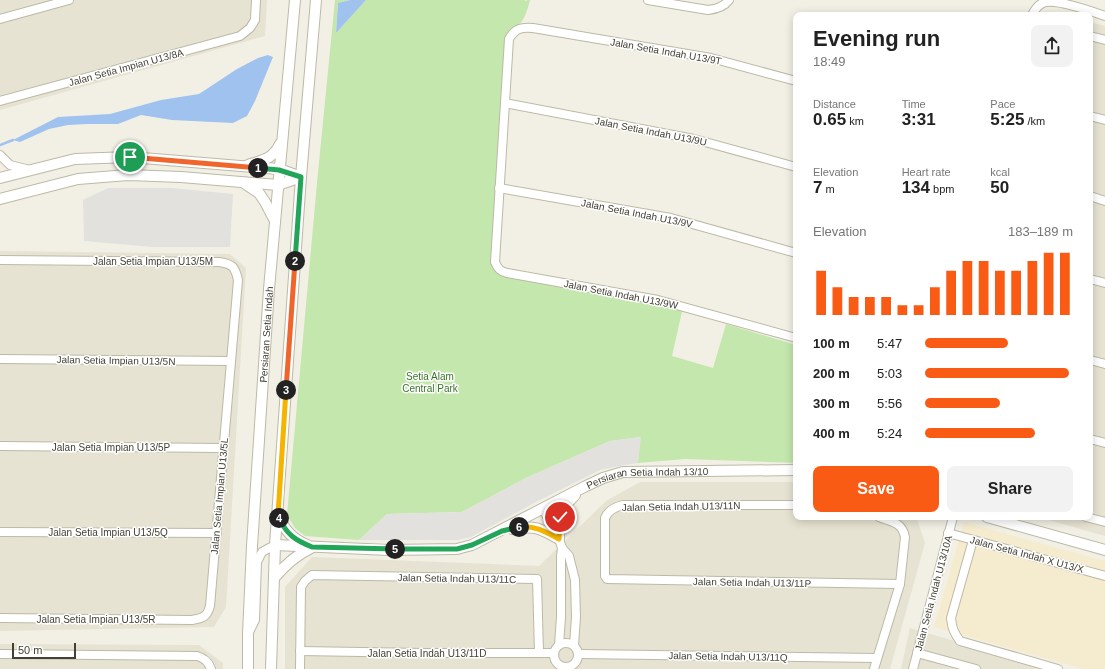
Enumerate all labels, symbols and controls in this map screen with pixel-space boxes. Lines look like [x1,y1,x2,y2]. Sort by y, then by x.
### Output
button: share [1031,25,1073,67]
text: Evening run [813,26,940,51]
street label: Jalan Setia Indah U13/9T [609,36,722,67]
street label: Jalan Setia Impian U13/8A [68,47,185,88]
text: 18:49 [813,54,846,69]
text: Distance [813,98,856,110]
text: Time [902,98,926,110]
text: Pace [990,98,1015,110]
text: 0.65 [813,110,846,129]
text: 3:31 [902,110,936,129]
text: 5:25 [990,110,1024,129]
street label: Jalan Setia Indah U13/9U [594,115,708,148]
text: km [846,115,864,127]
text: /km [1024,115,1045,127]
pin [113,140,147,174]
icon: arrive [119,146,141,168]
pin: 1 [248,158,268,178]
text: 1 [255,162,261,174]
text: Elevation [813,166,858,178]
text: Heart rate [902,166,951,178]
text: kcal [990,166,1010,178]
text: 7 [813,178,822,197]
text: 134 [902,178,930,197]
text: 50 [990,178,1009,197]
text: m [822,183,835,195]
text: bpm [930,183,955,195]
street label: Jalan Setia Indah U13/9V [580,197,694,230]
text: Elevation [813,224,866,239]
text: 183–189 m [1008,224,1073,239]
pin: 2 [285,251,305,271]
text: 2 [292,255,298,267]
street label: Jalan Setia Impian U13/5M [93,256,213,267]
street label: Jalan Setia Indah U13/9W [563,278,680,311]
street label: Persiaran Setia Indah [258,286,275,383]
text: 100 m [813,336,850,351]
text: 5:47 [877,336,902,351]
street label: Jalan Setia Impian U13/5N [56,354,176,367]
text: 200 m [813,366,850,381]
text: 5:03 [877,366,902,381]
park label: Setia Alam Central Park [402,371,459,394]
pin: 3 [276,380,296,400]
text: 3 [283,384,289,396]
text: 300 m [813,396,850,411]
text: 5:56 [877,396,902,411]
text: 400 m [813,426,850,441]
text: 5:24 [877,426,902,441]
street label: Jalan Setia Impian U13/5L [209,437,230,555]
street label: Jalan Setia Impian U13/5P [52,442,171,453]
street label: Persiaran Setia Indah 13/10 [585,466,709,491]
button: Save [813,466,939,512]
button: Share [947,466,1073,512]
pin [543,500,577,534]
street label: Jalan Setia Indah U13/11N [622,500,740,513]
icon: check [549,506,571,528]
pin: 4 [269,508,289,528]
text: 4 [276,512,282,524]
pin: 6 [509,517,529,537]
text: 6 [516,521,522,533]
street label: Jalan Setia Impian U13/5Q [48,527,168,538]
street label: Jalan Setia Indah U13/10A [913,534,954,652]
street label: Jalan Setia Indah X U13/X [969,534,1085,575]
pin: 5 [385,539,405,559]
text: 5 [392,543,398,555]
street label: Jalan Setia Indah U13/11C [398,572,516,585]
street label: Jalan Setia Indah U13/11P [693,576,812,589]
street label: Jalan Setia Impian U13/5R [37,614,155,625]
scale bar [12,641,76,660]
text: 50 m [18,644,42,656]
street label: Jalan Setia Indah U13/11D [368,648,486,659]
street label: Jalan Setia Indah U13/11Q [668,650,788,663]

